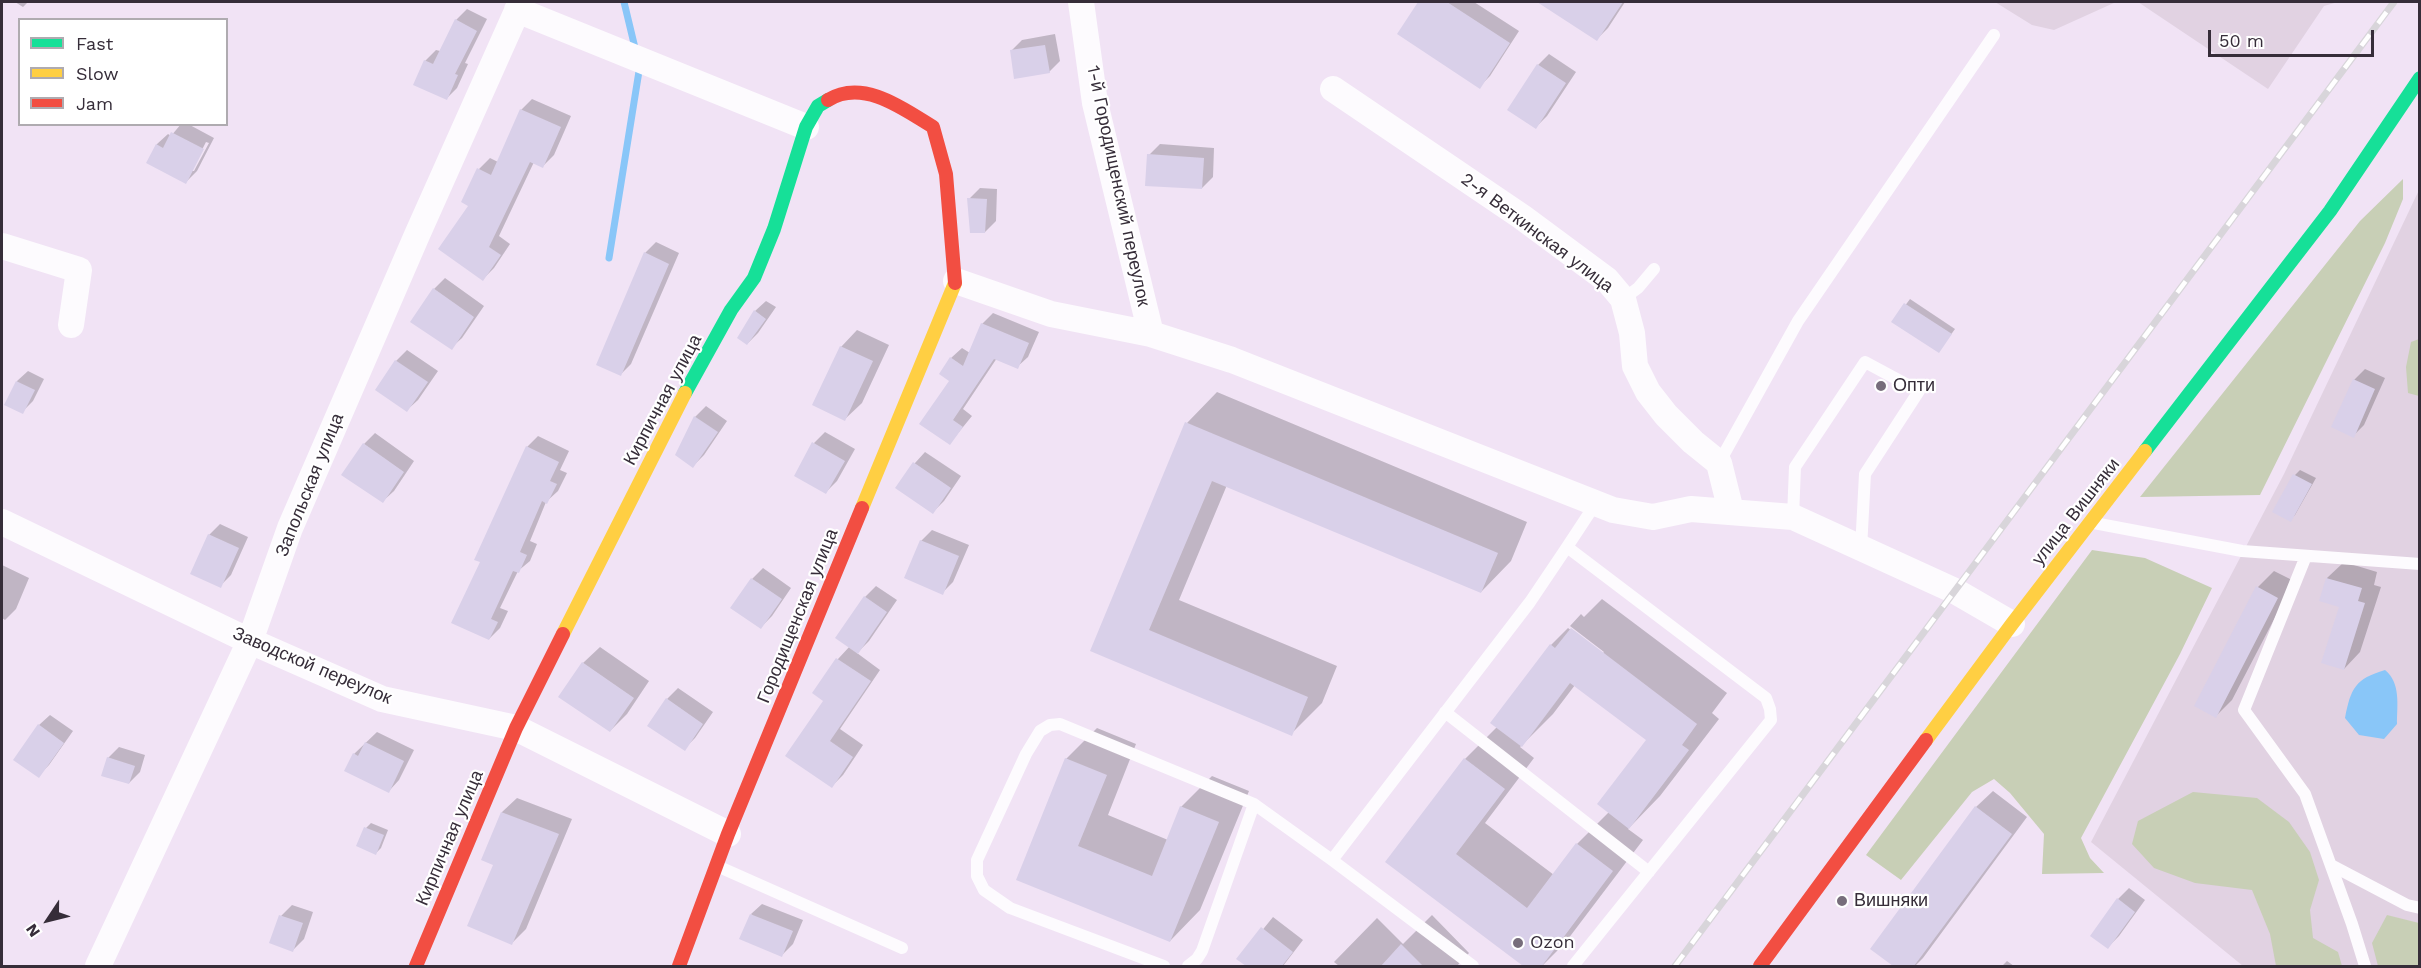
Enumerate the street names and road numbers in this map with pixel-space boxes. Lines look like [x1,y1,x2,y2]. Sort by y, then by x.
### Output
street label: 1-й Городищенский переулок [1082,64,1154,308]
street label: 2-я Веткинская улица [1456,169,1618,297]
street label: Кирпичная улица [619,331,707,469]
street label: Запольская улица [271,410,349,560]
street label: улица Вишняки [2028,454,2124,570]
street label: Городищенская улица [753,526,843,706]
street label: Заводской переулок [229,623,395,709]
street label: Кирпичная улица [412,767,488,909]

